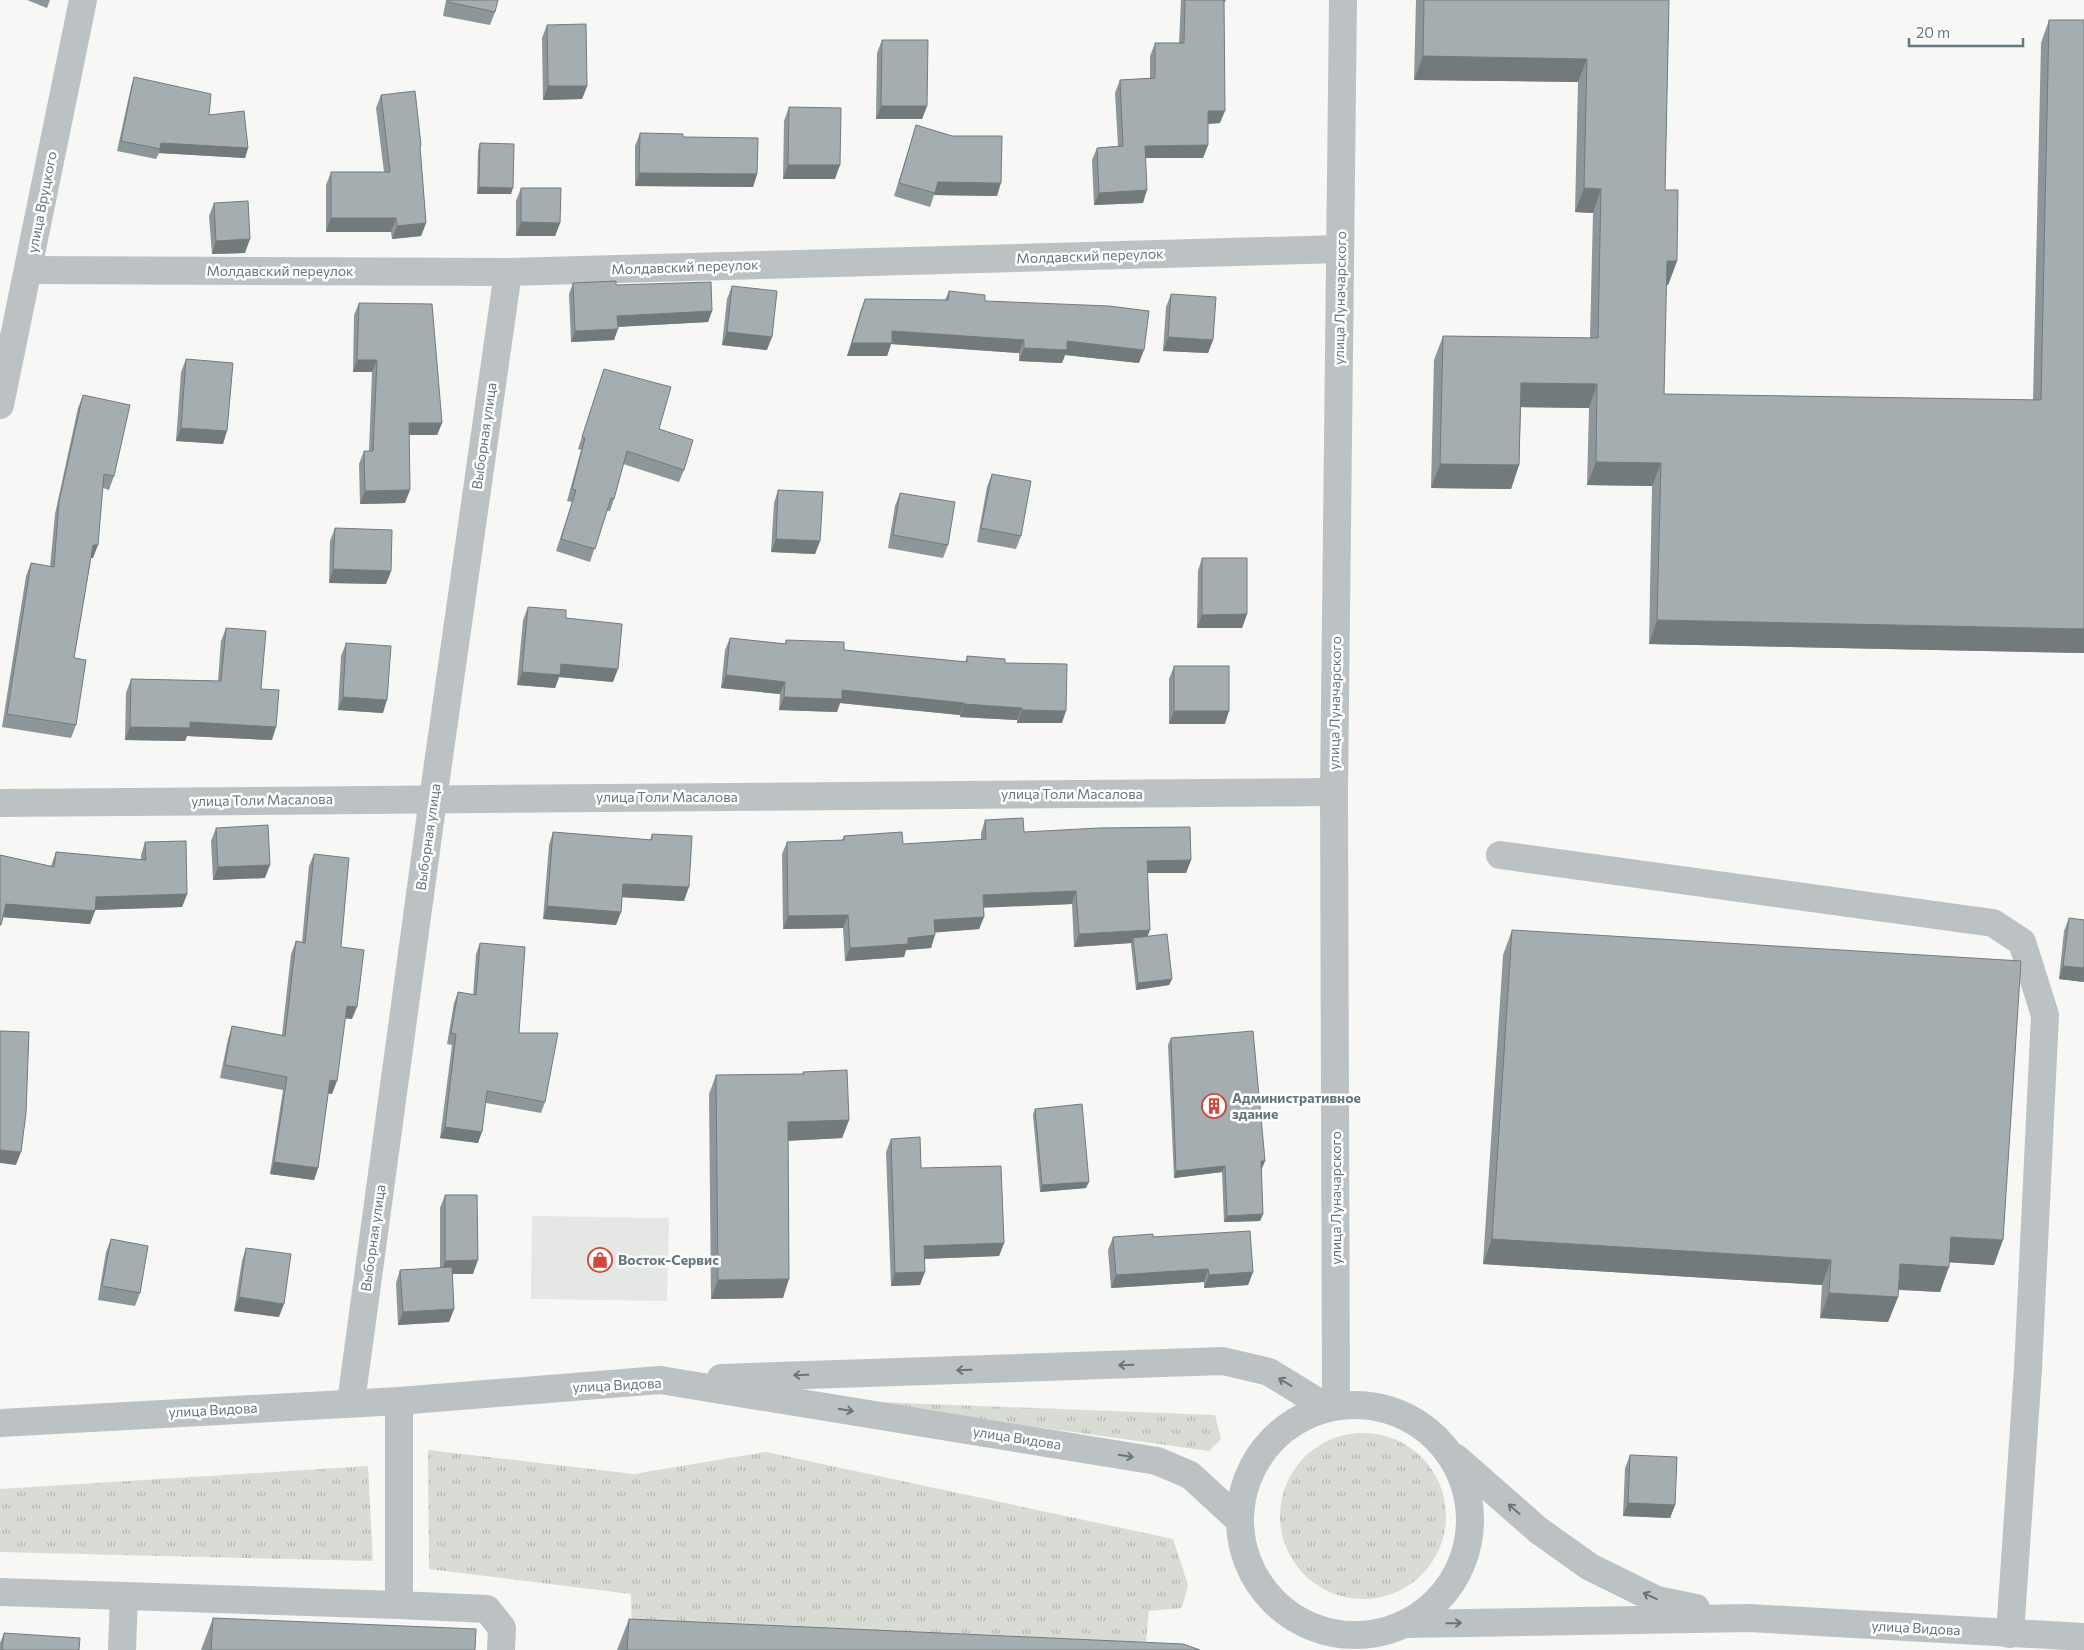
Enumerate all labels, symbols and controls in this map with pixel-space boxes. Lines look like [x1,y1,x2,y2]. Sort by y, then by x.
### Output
scale bar [1909,15,2023,47]
text: 20 m [1916,23,1950,41]
street label: улица Вруцкого [23,150,60,254]
street label: улица Луначарского [1330,231,1349,365]
street label: Молдавский переулок [1016,244,1164,267]
street label: Молдавский переулок [611,255,759,278]
street label: Молдавский переулок [206,262,354,279]
street label: Выборная улица [468,381,499,490]
street label: улица Луначарского [1325,636,1344,770]
street label: Выборная улица [412,782,443,891]
street label: улица Толи Масалова [1001,785,1143,802]
street label: улица Толи Масалова [596,788,738,805]
street label: улица Толи Масалова [191,790,333,809]
place label: Административное здание [1232,1089,1361,1122]
building icon: Административное здание [1201,1093,1227,1119]
street label: улица Луначарского [1327,1131,1344,1265]
street label: Выборная улица [357,1183,388,1292]
shop icon: Восток-Сервис [587,1247,613,1273]
place label: Восток-Сервис [618,1251,719,1268]
one-way arrow [1118,1360,1134,1369]
one-way arrow [956,1365,972,1375]
one-way arrow [794,1371,810,1380]
street label: улица Видова [572,1374,662,1395]
one-way arrow [1278,1376,1292,1386]
street label: улица Видова [168,1399,258,1420]
one-way arrow [838,1406,854,1416]
street label: улица Видова [972,1422,1063,1453]
one-way arrow [1117,1451,1133,1461]
one-way arrow [1508,1504,1521,1515]
one-way arrow [1643,1591,1658,1601]
street label: улица Видова [1871,1617,1961,1638]
one-way arrow [1445,1618,1461,1628]

